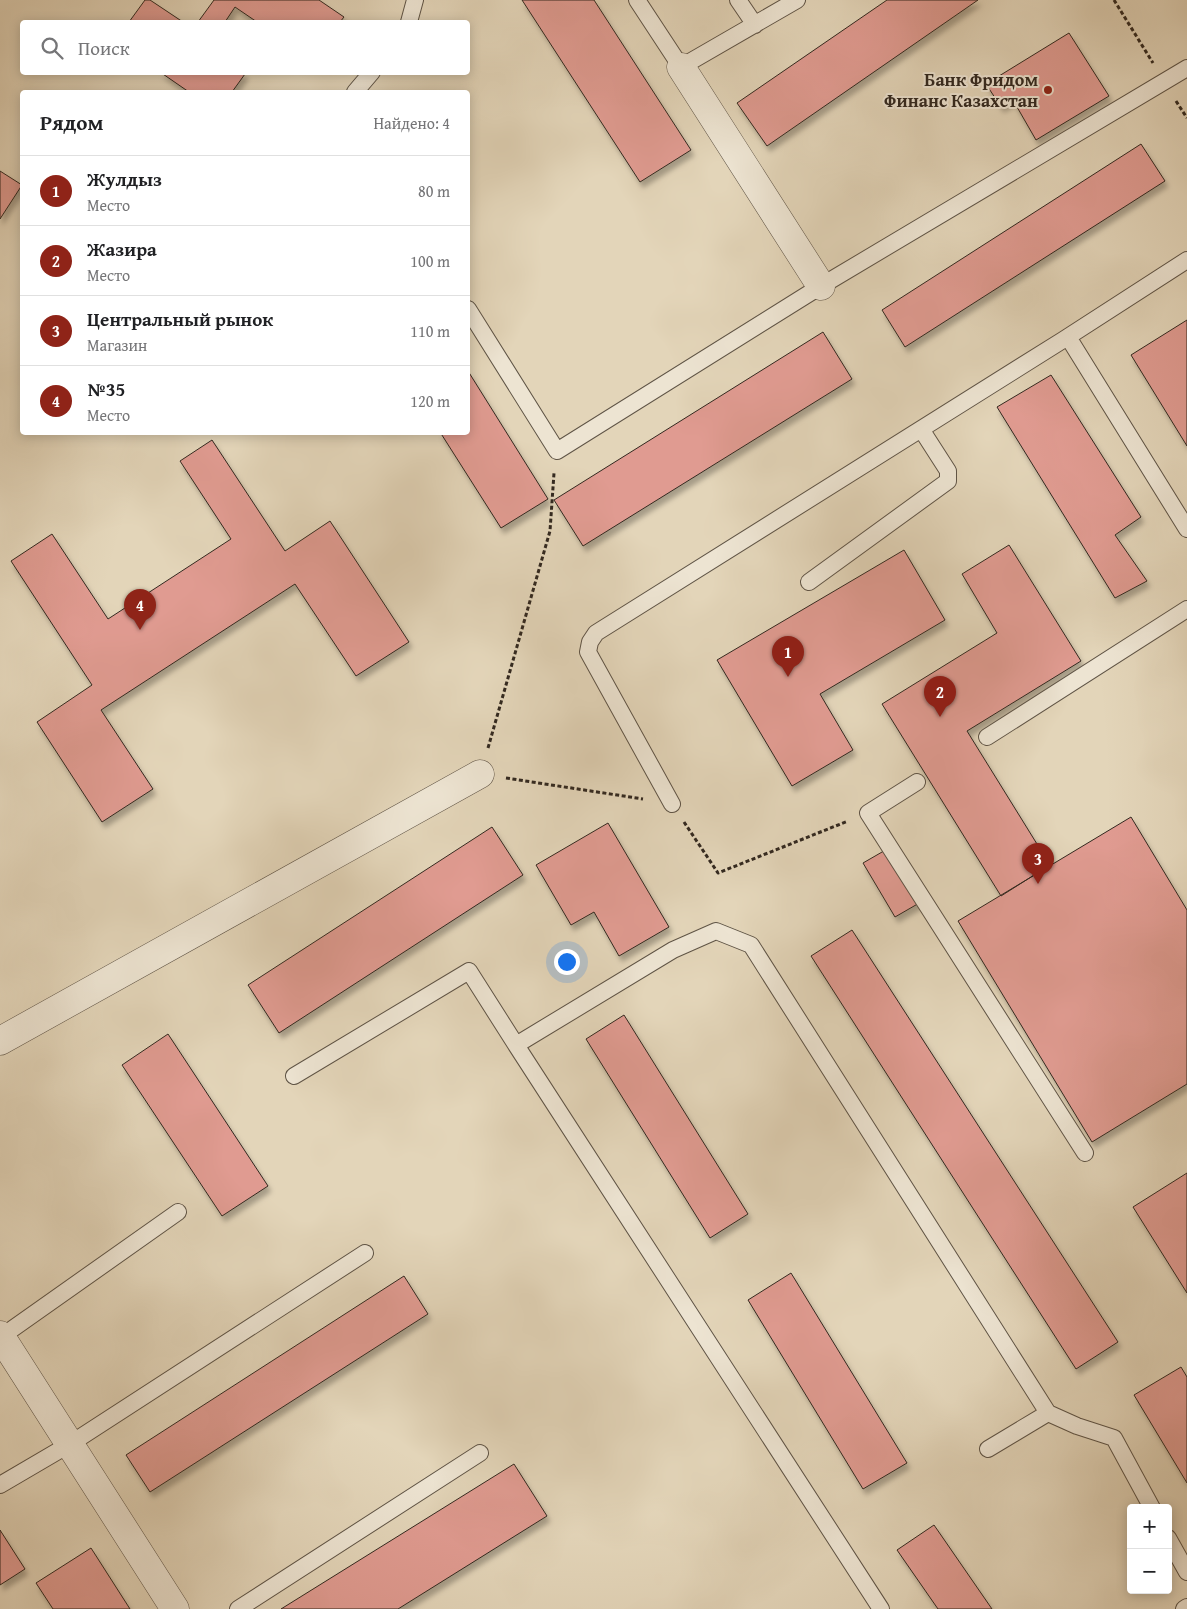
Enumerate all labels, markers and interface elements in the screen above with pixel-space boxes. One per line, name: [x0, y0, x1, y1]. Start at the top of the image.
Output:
search box: [20, 20, 470, 75]
icon: search: [38, 34, 66, 62]
text: Поиск: [78, 34, 130, 62]
place label: Банк Фридом Финанс Казахстан: [884, 66, 1038, 114]
marker: Банк Фридом Финанс Казахстан: [1042, 84, 1054, 96]
text: Рядом: [40, 107, 103, 138]
text: Найдено: 4: [373, 111, 450, 135]
text: Жулдыз: [87, 165, 162, 193]
text: 1: [52, 179, 60, 203]
text: 80 m: [418, 179, 450, 203]
text: Место: [87, 193, 130, 217]
text: Жазира: [87, 235, 157, 263]
text: 2: [52, 249, 60, 273]
text: 100 m: [410, 249, 450, 273]
text: Место: [87, 263, 130, 287]
text: Центральный рынок: [87, 305, 273, 333]
text: 3: [52, 319, 60, 343]
text: 110 m: [410, 319, 450, 343]
text: Магазин: [87, 333, 147, 357]
text: №35: [87, 375, 125, 403]
text: 4: [52, 389, 60, 413]
text: 120 m: [410, 389, 450, 413]
text: Место: [87, 403, 130, 427]
pin: 4: [124, 589, 156, 630]
pin: 1: [772, 636, 804, 677]
pin: 2: [924, 676, 956, 717]
pin: 3: [1022, 843, 1054, 884]
your location: [554, 949, 580, 975]
map controls: [1127, 1504, 1172, 1594]
button: +: [1127, 1504, 1172, 1549]
button: −: [1127, 1549, 1172, 1594]

